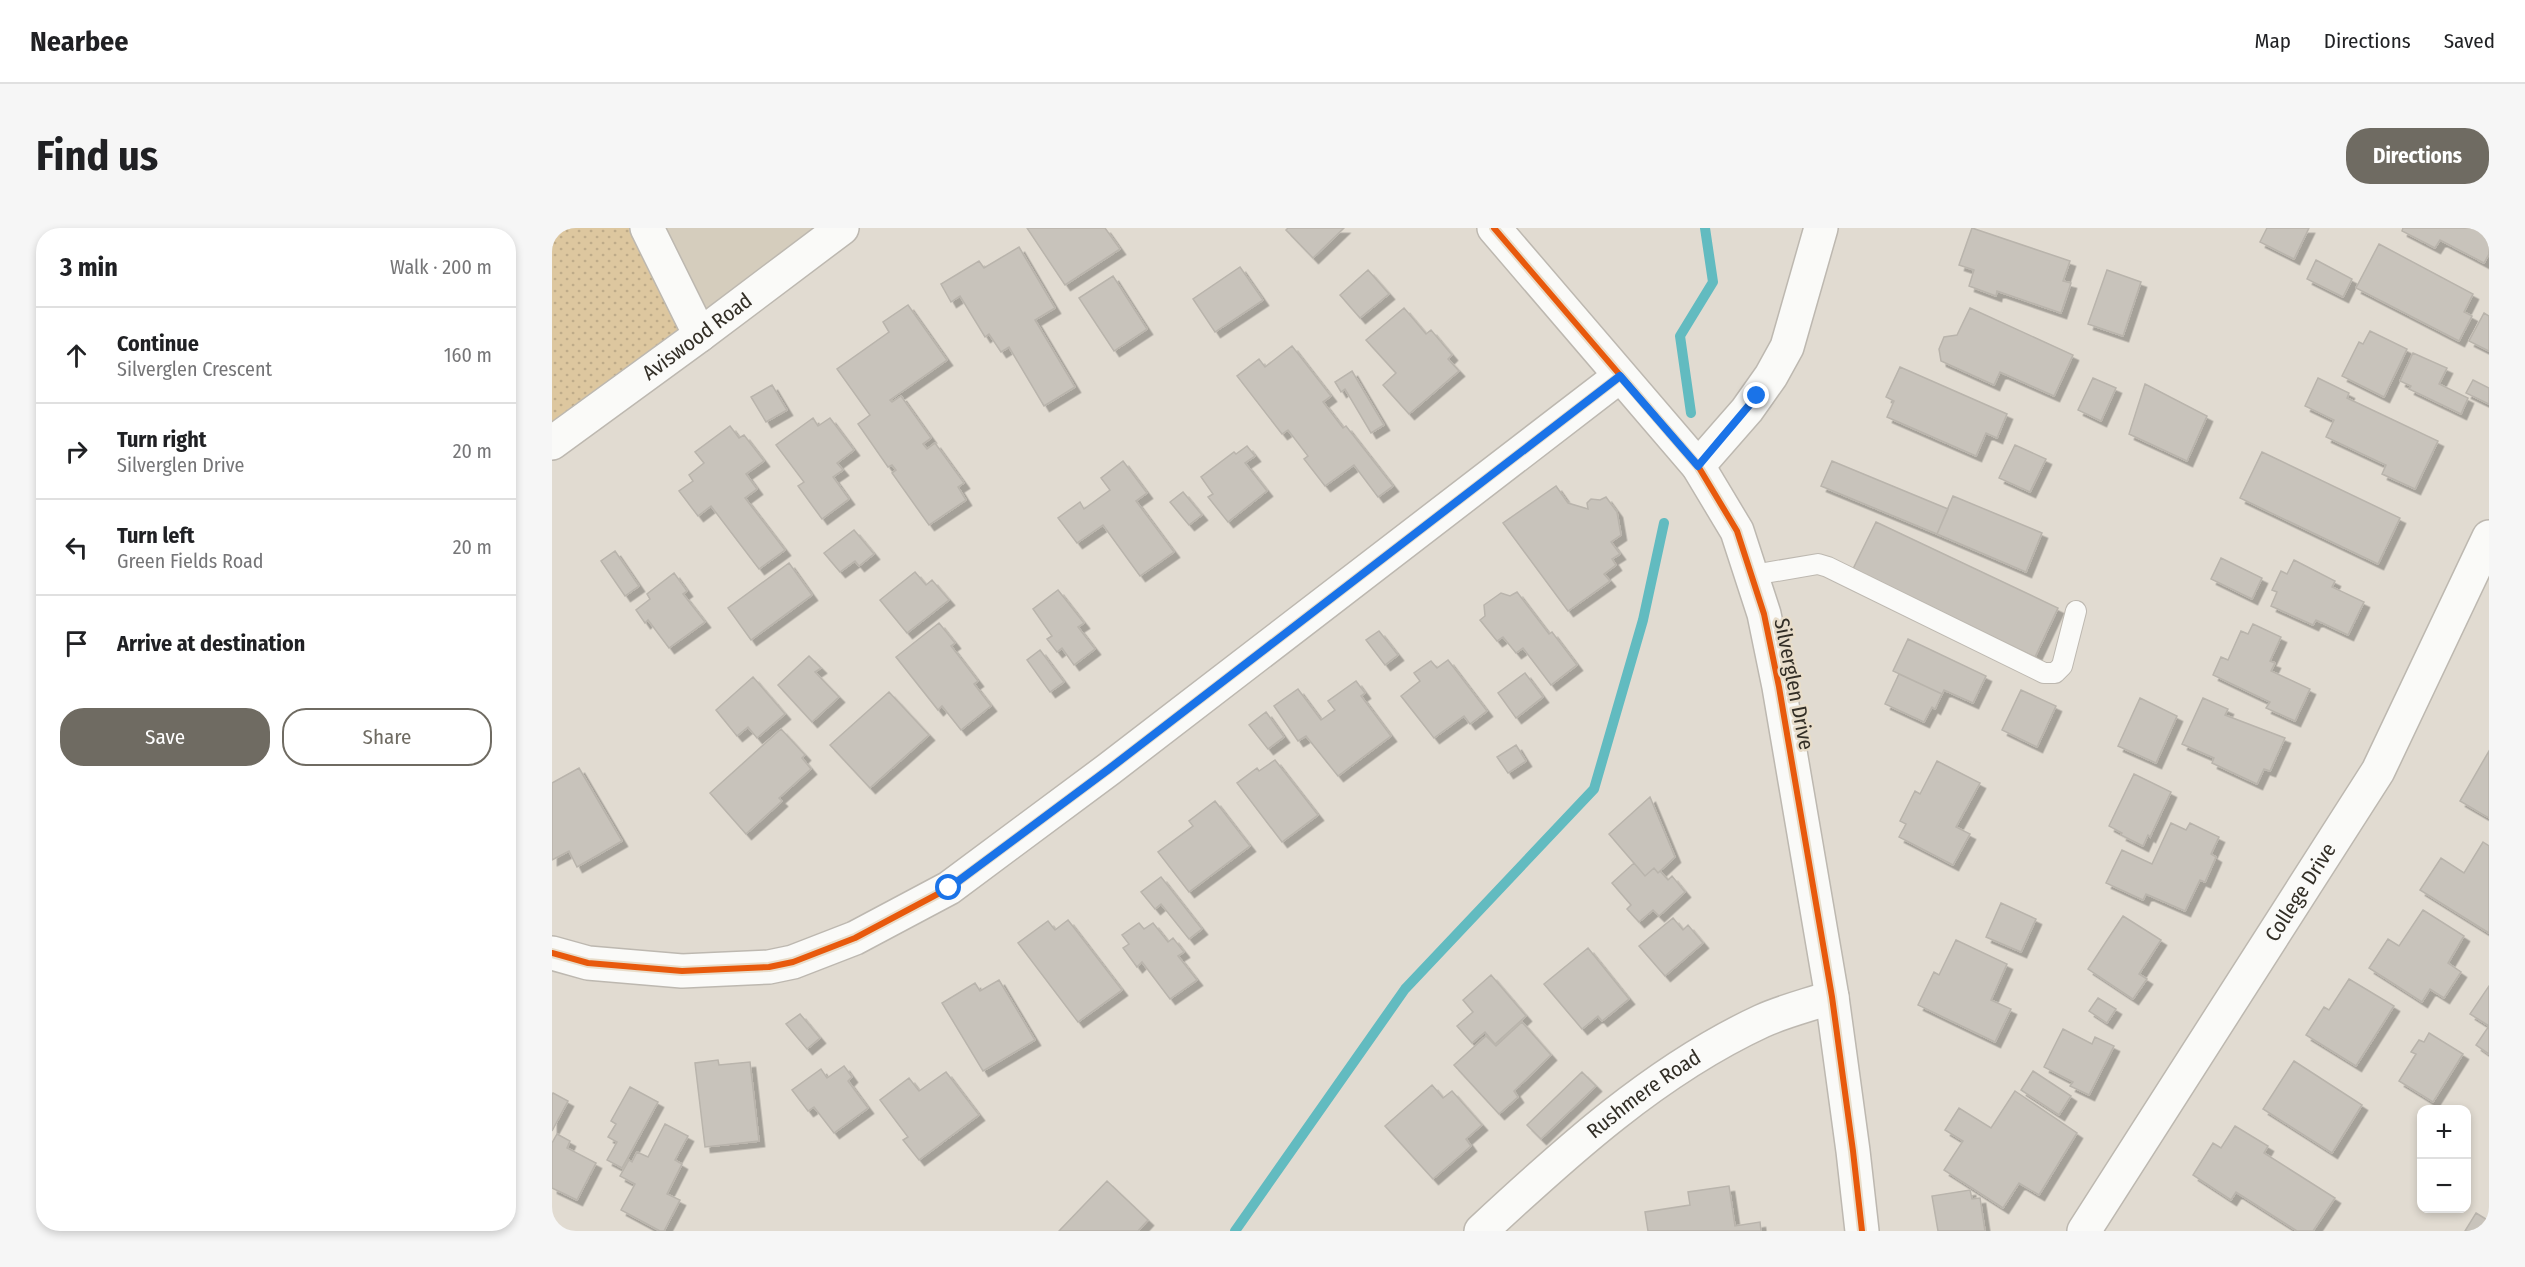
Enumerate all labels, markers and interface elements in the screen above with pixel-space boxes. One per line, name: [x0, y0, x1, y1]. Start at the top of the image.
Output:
text: Nearbee: [30, 25, 129, 58]
text: Map: [2254, 28, 2291, 54]
text: Directions: [2324, 28, 2411, 54]
text: Saved: [2444, 28, 2495, 54]
button: Directions: [2346, 128, 2489, 184]
text: Find us: [36, 131, 158, 181]
text: 3 min: [60, 252, 118, 283]
text: Walk · 200 m: [390, 255, 492, 279]
street label: Aviswood Road: [637, 287, 757, 386]
text: Continue: [117, 330, 199, 357]
icon: ahead: [60, 339, 93, 372]
text: 160 m: [444, 343, 492, 367]
text: Silverglen Crescent: [117, 357, 272, 381]
route end: [1743, 382, 1769, 408]
text: Turn right: [117, 426, 206, 453]
icon: right: [60, 435, 93, 468]
text: 20 m: [453, 439, 492, 463]
text: Silverglen Drive: [117, 453, 244, 477]
text: Turn left: [117, 522, 195, 549]
icon: left: [60, 531, 93, 564]
text: 20 m: [453, 535, 492, 559]
text: Green Fields Road: [117, 549, 264, 573]
street label: Silverglen Drive: [1768, 616, 1820, 752]
icon: arrive: [60, 627, 93, 660]
text: Arrive at destination: [117, 630, 305, 657]
button: Save: [60, 708, 270, 766]
button: Share: [282, 708, 492, 766]
street label: College Drive: [2259, 838, 2342, 946]
route start: [935, 874, 961, 900]
street label: Rushmere Road: [1581, 1044, 1705, 1144]
map controls: [2417, 1105, 2471, 1213]
button: +: [2417, 1105, 2471, 1159]
button: −: [2417, 1159, 2471, 1213]

